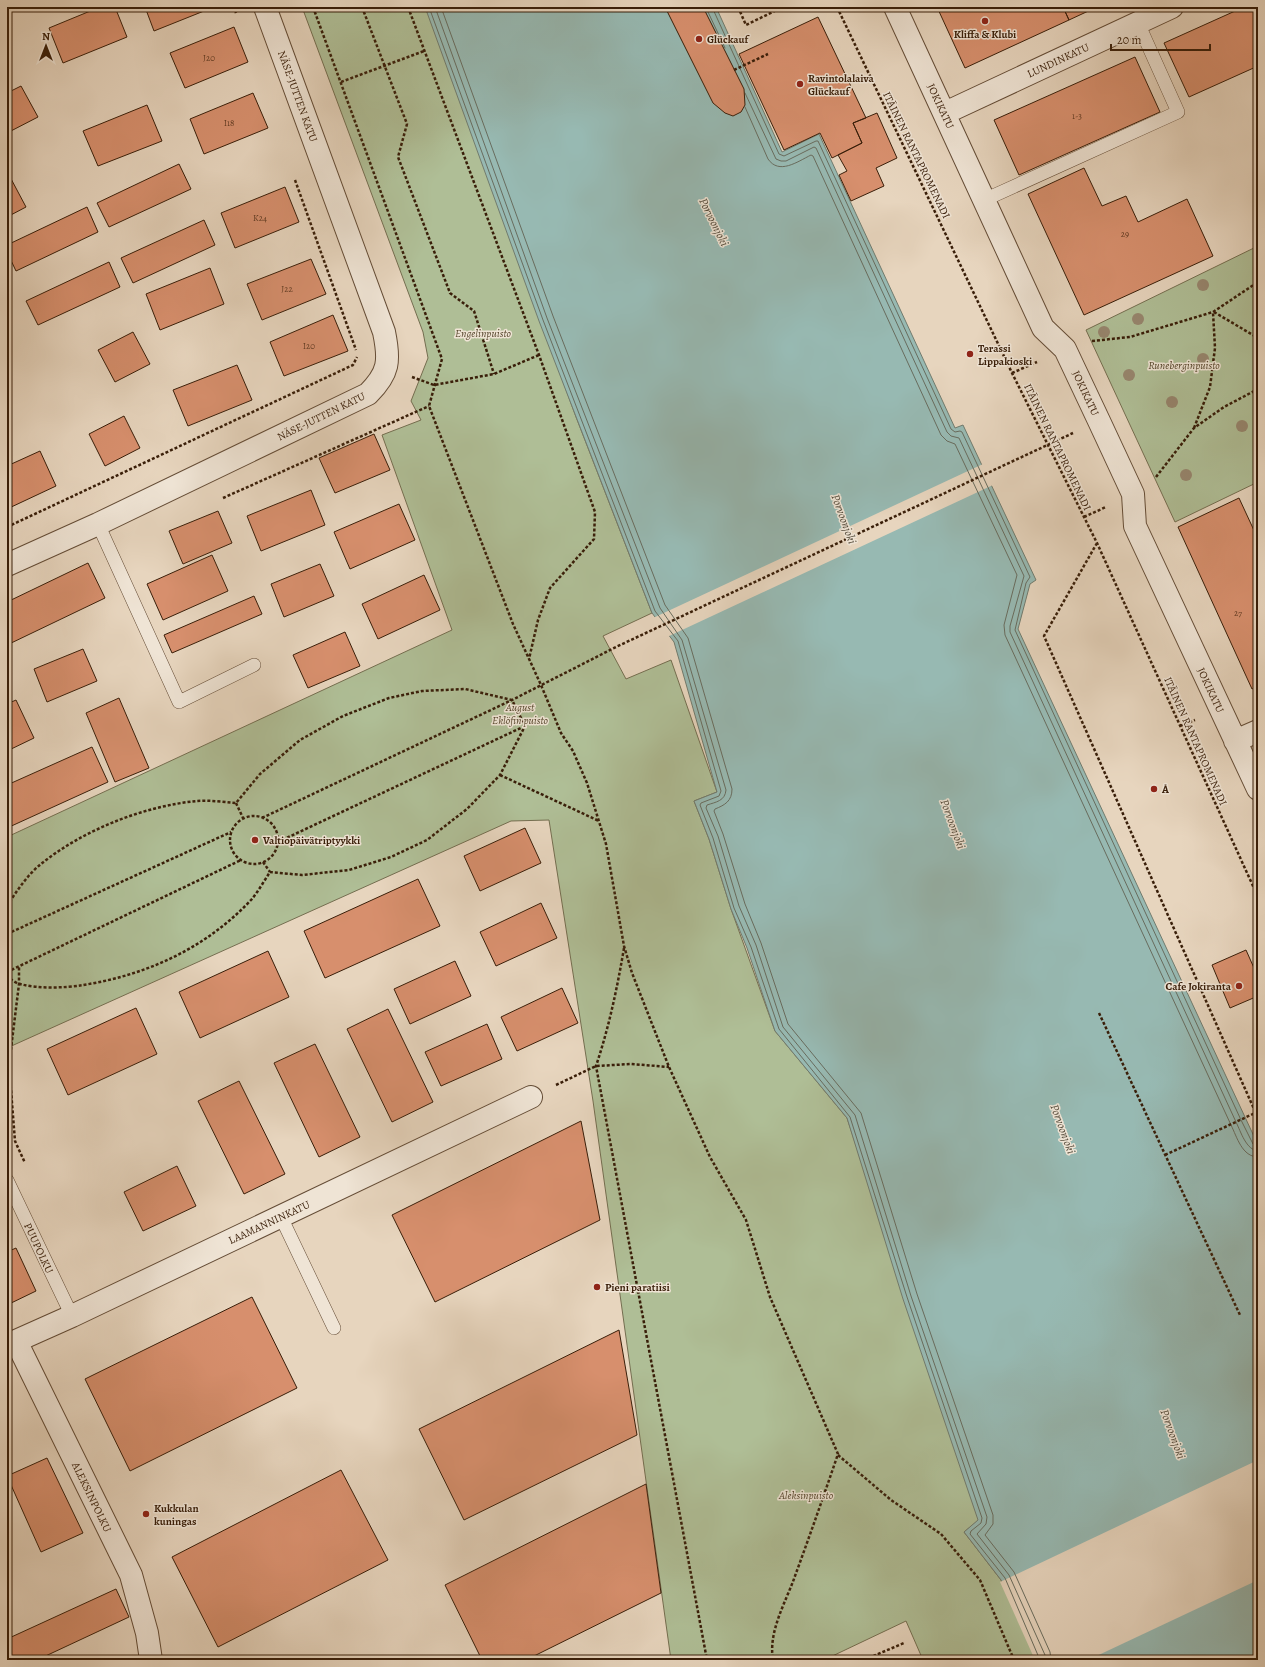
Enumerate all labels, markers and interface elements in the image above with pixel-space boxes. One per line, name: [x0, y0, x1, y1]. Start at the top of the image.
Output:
marker: Kliffa & Klubi: [980, 16, 990, 26]
north arrow: [26, 26, 66, 66]
scale bar: [1111, 26, 1210, 52]
place label: Kliffa & Klubi: [954, 27, 1016, 42]
text: N: [42, 29, 50, 44]
place label: Glückauf: [707, 32, 751, 47]
text: 20 m: [1117, 32, 1141, 48]
marker: Glückauf: [694, 34, 704, 44]
street label: LUNDINKATU: [1025, 39, 1092, 81]
street label: NÄSE-JUTTEN KATU: [274, 48, 321, 144]
house number: J20: [203, 52, 215, 64]
place label: Ravintolalaiva Glückauf: [808, 71, 875, 99]
marker: Ravintolalaiva Glückauf: [795, 79, 805, 89]
street label: JOKIKATU: [924, 81, 958, 132]
street label: ITÄINEN RANTAPROMENADI: [879, 89, 954, 221]
house number: 1-3: [1072, 110, 1082, 122]
house number: I18: [224, 117, 234, 129]
water label: Porvoonjoki: [695, 195, 733, 249]
house number: K24: [253, 212, 267, 224]
house number: 29: [1121, 228, 1129, 240]
house number: J22: [281, 283, 293, 295]
park label: Engelinpuisto: [455, 326, 511, 341]
house number: I20: [303, 340, 315, 352]
place label: Terassi Lippakioski: [978, 341, 1032, 369]
marker: Terassi Lippakioski: [965, 349, 975, 359]
park label: Runeberginpuisto: [1148, 358, 1220, 373]
street label: JOKIKATU: [1069, 368, 1103, 419]
street label: ITÄINEN RANTAPROMENADI: [1020, 381, 1095, 513]
street label: NÄSE-JUTTEN KATU: [275, 388, 368, 444]
water label: Porvoonjoki: [828, 492, 860, 546]
house number: 27: [1234, 607, 1242, 619]
street label: JOKIKATU: [1194, 665, 1228, 716]
street label: ITÄINEN RANTAPROMENADI: [1160, 674, 1231, 808]
park label: August Eklöfin puisto: [492, 700, 549, 728]
place label: Å: [1161, 782, 1169, 797]
marker: Å: [1149, 784, 1159, 794]
water label: Porvoonjoki: [937, 797, 969, 851]
place label: Valtiopäivätriptyykki: [262, 833, 360, 848]
marker: Valtiopäivätriptyykki: [250, 835, 260, 845]
place label: Cafe Jokiranta: [1166, 979, 1232, 994]
marker: Cafe Jokiranta: [1234, 981, 1244, 991]
water label: Porvoonjoki: [1047, 1102, 1079, 1156]
street label: LAAMANNINKATU: [226, 1197, 313, 1248]
street label: PUUPOLKU: [20, 1220, 57, 1277]
place label: Pieni paratiisi: [605, 1280, 670, 1295]
marker: Pieni paratiisi: [592, 1282, 602, 1292]
water label: Porvoonjoki: [1157, 1407, 1189, 1461]
street label: ALEKSINPOLKU: [68, 1459, 115, 1535]
park label: Aleksinpuisto: [778, 1488, 834, 1503]
place label: Kukkulan kuningas: [154, 1501, 199, 1529]
marker: Kukkulan kuningas: [141, 1509, 151, 1519]

